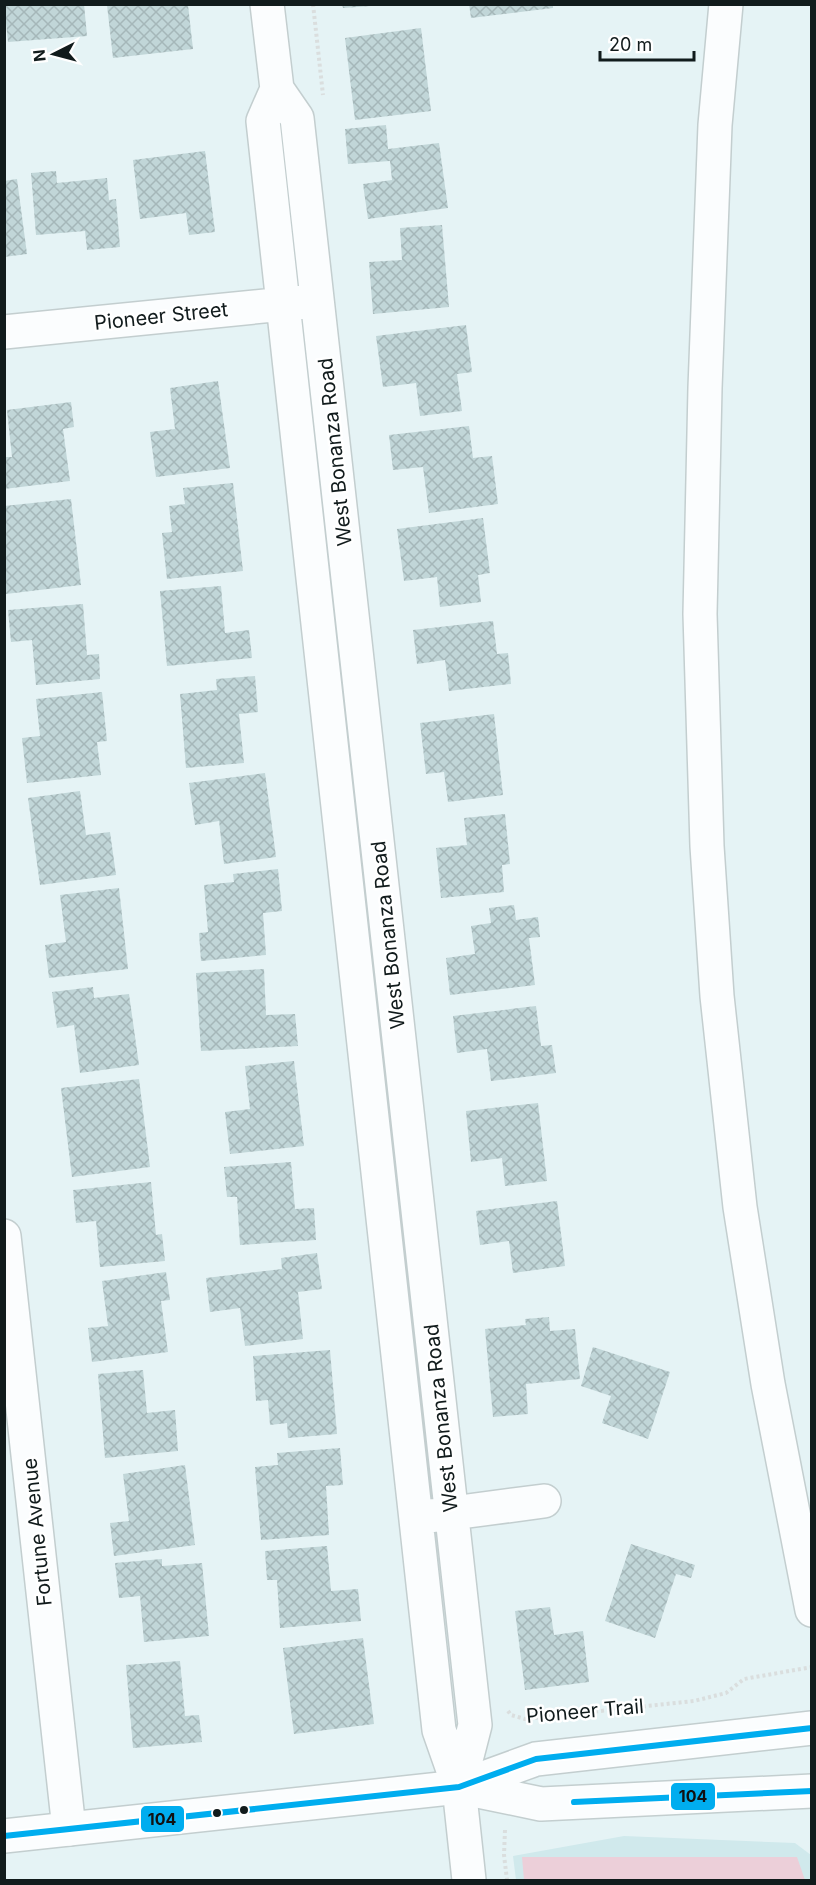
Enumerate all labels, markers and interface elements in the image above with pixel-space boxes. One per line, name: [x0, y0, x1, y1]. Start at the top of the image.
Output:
north arrow: [24, 24, 84, 84]
scale bar: [600, 24, 694, 62]
text: 20 m: [609, 34, 652, 55]
text: N: [28, 48, 50, 63]
street label: Pioneer Street: [93, 297, 230, 335]
street label: West Bonanza Road: [313, 357, 357, 547]
street label: West Bonanza Road: [366, 840, 410, 1030]
street label: West Bonanza Road: [419, 1323, 463, 1513]
street label: Fortune Avenue: [17, 1457, 57, 1607]
street label: Pioneer Trail: [525, 1694, 645, 1728]
line badge: 104: [670, 1782, 716, 1811]
text: 104: [679, 1786, 707, 1806]
unlabelled marker: [238, 1804, 250, 1816]
line badge: 104: [140, 1805, 185, 1833]
unlabelled marker: [211, 1807, 223, 1819]
text: 104: [148, 1809, 176, 1829]

